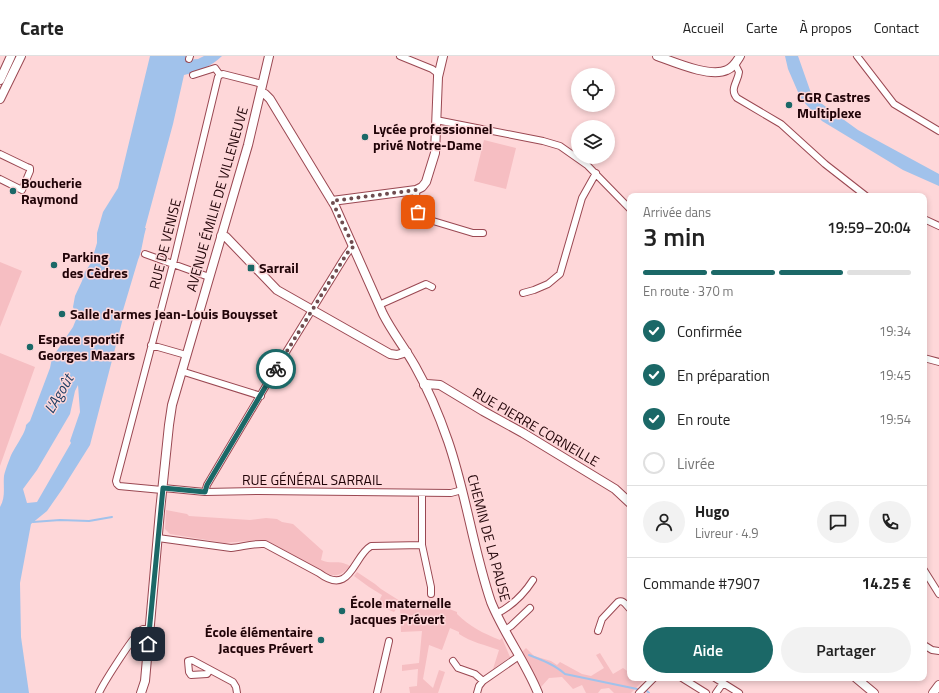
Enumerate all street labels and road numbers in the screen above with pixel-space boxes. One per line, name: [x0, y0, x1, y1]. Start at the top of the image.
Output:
street label: AVENUE ÉMILIE DE VILLENEUVE: [180, 104, 253, 294]
street label: RUE DE VENISE: [143, 196, 186, 291]
street label: RUE PIERRE CORNEILLE: [469, 382, 604, 472]
street label: RUE GÉNÉRAL SARRAIL: [242, 469, 382, 490]
street label: CHEMIN DE LA PAUSE: [462, 472, 517, 604]

